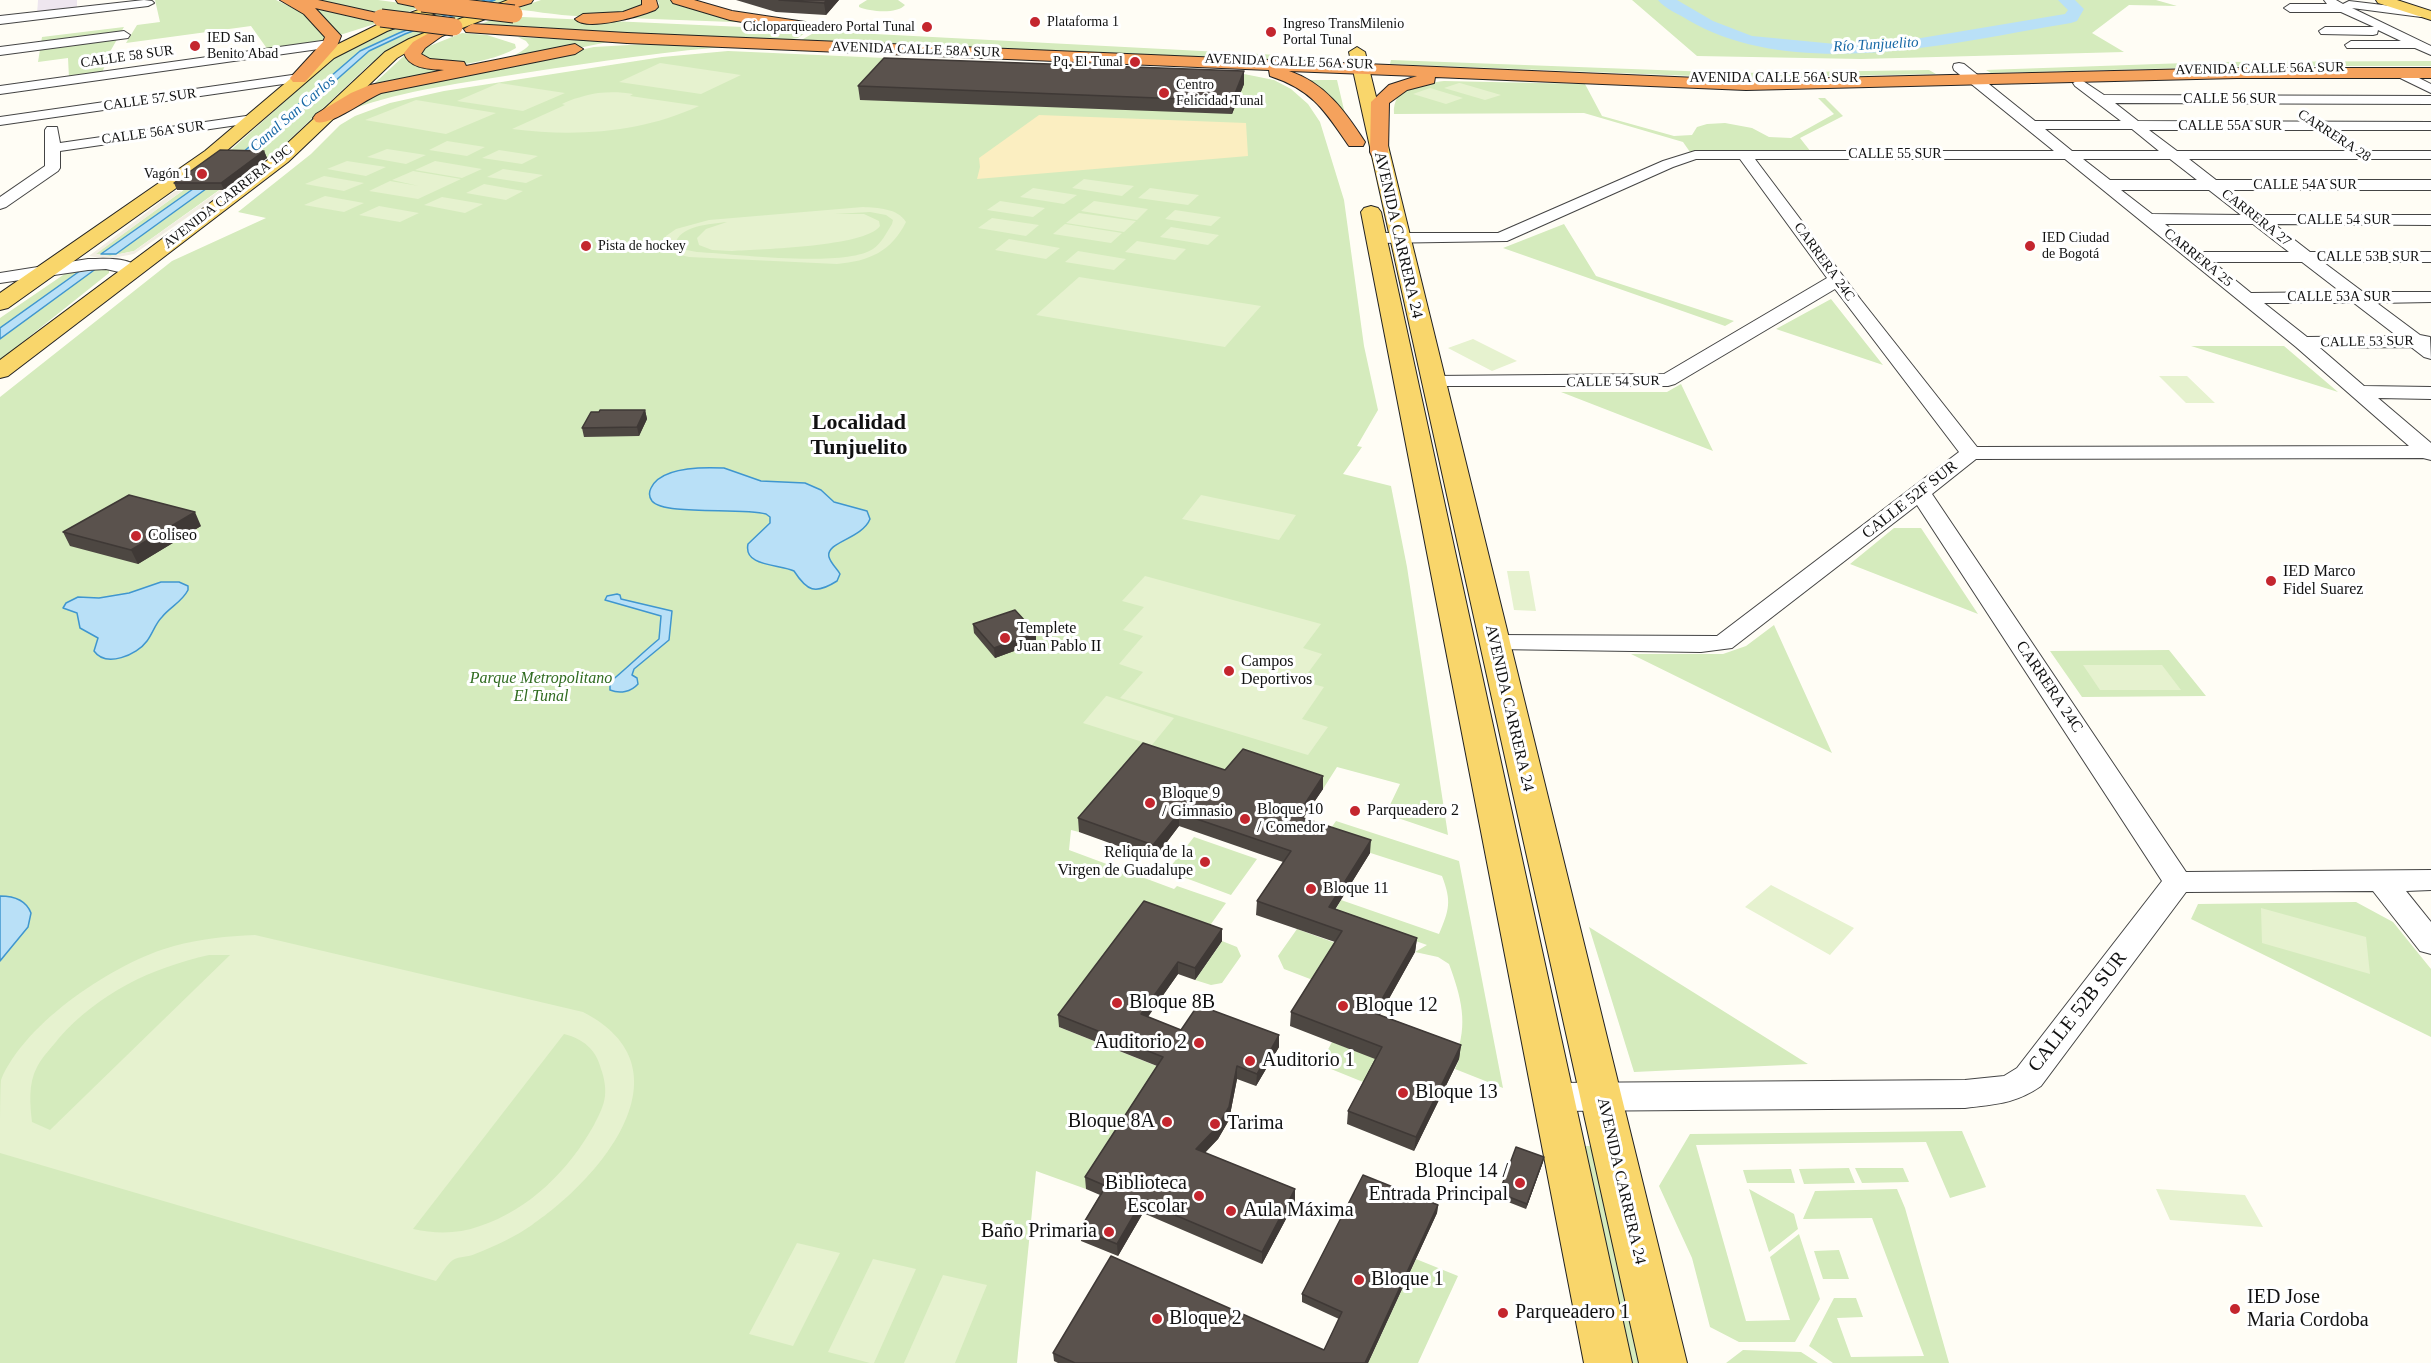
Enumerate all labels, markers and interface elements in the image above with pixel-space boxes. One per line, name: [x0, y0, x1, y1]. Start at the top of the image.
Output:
place label: Plataforma 1: [1047, 14, 1119, 30]
marker: Plataforma 1: [1028, 15, 1042, 29]
place label: Ingreso TransMilenio Portal Tunal: [1283, 16, 1404, 48]
place label: Cicloparqueadero Portal Tunal: [743, 19, 915, 35]
marker: Cicloparqueadero Portal Tunal: [920, 20, 934, 34]
marker: Ingreso TransMilenio Portal Tunal: [1264, 25, 1278, 39]
place label: IED San Benito Abad: [207, 30, 278, 62]
water label: Río Tunjuelito: [1833, 34, 1919, 56]
marker: IED San Benito Abad: [188, 39, 202, 53]
street label: AVENIDA CALLE 58A SUR: [831, 39, 1001, 61]
street label: CALLE 58 SUR: [80, 42, 174, 72]
street label: AVENIDA CALLE 56A SUR: [1204, 51, 1374, 73]
place label: Pq. El Tunal: [1053, 54, 1123, 70]
marker: Pq. El Tunal: [1128, 55, 1142, 69]
street label: AVENIDA CALLE 56A SUR: [2175, 59, 2345, 79]
street label: AVENIDA CALLE 56A SUR: [1690, 70, 1858, 86]
water label: Canal San Carlos: [247, 72, 339, 156]
place label: Centro Felicidad Tunal: [1176, 77, 1264, 110]
street label: CALLE 57 SUR: [103, 85, 197, 115]
marker: Centro Felicidad Tunal: [1157, 86, 1171, 100]
street label: CALLE 56 SUR: [2183, 91, 2277, 107]
street label: CARRERA 28: [2294, 106, 2374, 166]
street label: CALLE 56A SUR: [101, 117, 205, 149]
street label: CALLE 55A SUR: [2178, 118, 2282, 134]
street label: AVENIDA CARRERA 19C: [160, 142, 296, 252]
street label: CALLE 55 SUR: [1848, 146, 1942, 162]
street label: AVENIDA CARRERA 24: [1369, 150, 1427, 320]
place label: Vagón 1: [144, 166, 190, 182]
marker: Vagón 1: [195, 167, 209, 181]
street label: CALLE 54A SUR: [2253, 177, 2357, 193]
street label: CARRERA 27: [2218, 186, 2294, 250]
street label: CALLE 54 SUR: [2297, 212, 2391, 228]
street label: CARRERA 24C: [1790, 219, 1858, 305]
street label: CARRERA 25: [2160, 225, 2236, 291]
place label: IED Ciudad de Bogotá: [2042, 230, 2109, 262]
place label: Pista de hockey: [598, 238, 686, 254]
marker: Pista de hockey: [579, 239, 593, 253]
marker: IED Ciudad de Bogotá: [2023, 239, 2037, 253]
street label: CALLE 53B SUR: [2317, 249, 2419, 265]
street label: CALLE 53A SUR: [2287, 289, 2391, 305]
street label: CALLE 53 SUR: [2320, 333, 2414, 351]
street label: CALLE 54 SUR: [1566, 373, 1660, 391]
district label: Localidad Tunjuelito: [810, 410, 908, 462]
street label: CALLE 52F SUR: [1859, 457, 1961, 543]
place label: Coliseo: [148, 526, 197, 546]
marker: Coliseo: [129, 529, 143, 543]
place label: IED Marco Fidel Suarez: [2283, 562, 2363, 600]
marker: IED Marco Fidel Suarez: [2264, 574, 2278, 588]
place label: Templete Juan Pablo II: [1017, 619, 1101, 657]
street label: AVENIDA CARRERA 24: [1480, 623, 1538, 793]
marker: Templete Juan Pablo II: [998, 631, 1012, 645]
street label: CARRERA 24C: [2011, 638, 2087, 736]
place label: Campos Deportivos: [1241, 652, 1312, 690]
marker: Campos Deportivos: [1222, 664, 1236, 678]
park label: Parque Metropolitano El Tunal: [470, 669, 612, 707]
place label: Bloque 9 / Gimnasio: [1162, 784, 1233, 822]
marker: Bloque 9 / Gimnasio: [1143, 796, 1157, 810]
place label: Bloque 10 / Comedor: [1257, 800, 1325, 838]
place label: Parqueadero 2: [1367, 801, 1459, 821]
marker: Parqueadero 2: [1348, 804, 1362, 818]
marker: Bloque 10 / Comedor: [1238, 812, 1252, 826]
place label: Reliquia de la Virgen de Guadalupe: [1057, 843, 1193, 881]
marker: Reliquia de la Virgen de Guadalupe: [1198, 855, 1212, 869]
place label: Bloque 11: [1323, 879, 1389, 899]
marker: Bloque 11: [1304, 882, 1318, 896]
street label: CALLE 52B SUR: [2023, 947, 2133, 1077]
place label: Bloque 8B: [1129, 991, 1215, 1015]
place label: Bloque 12: [1355, 994, 1438, 1018]
marker: Bloque 8B: [1110, 996, 1124, 1010]
marker: Bloque 12: [1336, 999, 1350, 1013]
place label: Auditorio 2: [1094, 1031, 1187, 1055]
marker: Auditorio 2: [1192, 1036, 1206, 1050]
place label: Auditorio 1: [1262, 1049, 1355, 1073]
marker: Auditorio 1: [1243, 1054, 1257, 1068]
place label: Bloque 13: [1415, 1081, 1498, 1105]
marker: Bloque 13: [1396, 1086, 1410, 1100]
street label: AVENIDA CARRERA 24: [1592, 1096, 1650, 1266]
place label: Bloque 8A: [1068, 1110, 1155, 1134]
place label: Tarima: [1227, 1112, 1283, 1136]
marker: Bloque 8A: [1160, 1115, 1174, 1129]
marker: Tarima: [1208, 1117, 1222, 1131]
place label: Bloque 14 / Entrada Principal: [1369, 1160, 1508, 1207]
place label: Biblioteca Escolar: [1105, 1172, 1187, 1219]
marker: Bloque 14 / Entrada Principal: [1513, 1176, 1527, 1190]
marker: Biblioteca Escolar: [1192, 1189, 1206, 1203]
place label: Aula Máxima: [1243, 1199, 1354, 1223]
marker: Aula Máxima: [1224, 1204, 1238, 1218]
place label: Baño Primaria: [981, 1220, 1097, 1244]
marker: Baño Primaria: [1102, 1225, 1116, 1239]
place label: Bloque 1: [1371, 1268, 1444, 1292]
marker: Bloque 1: [1352, 1273, 1366, 1287]
place label: IED Jose Maria Cordoba: [2247, 1286, 2369, 1333]
place label: Parqueadero 1: [1515, 1301, 1630, 1325]
marker: IED Jose Maria Cordoba: [2228, 1302, 2242, 1316]
marker: Parqueadero 1: [1496, 1306, 1510, 1320]
place label: Bloque 2: [1169, 1307, 1242, 1331]
marker: Bloque 2: [1150, 1312, 1164, 1326]

